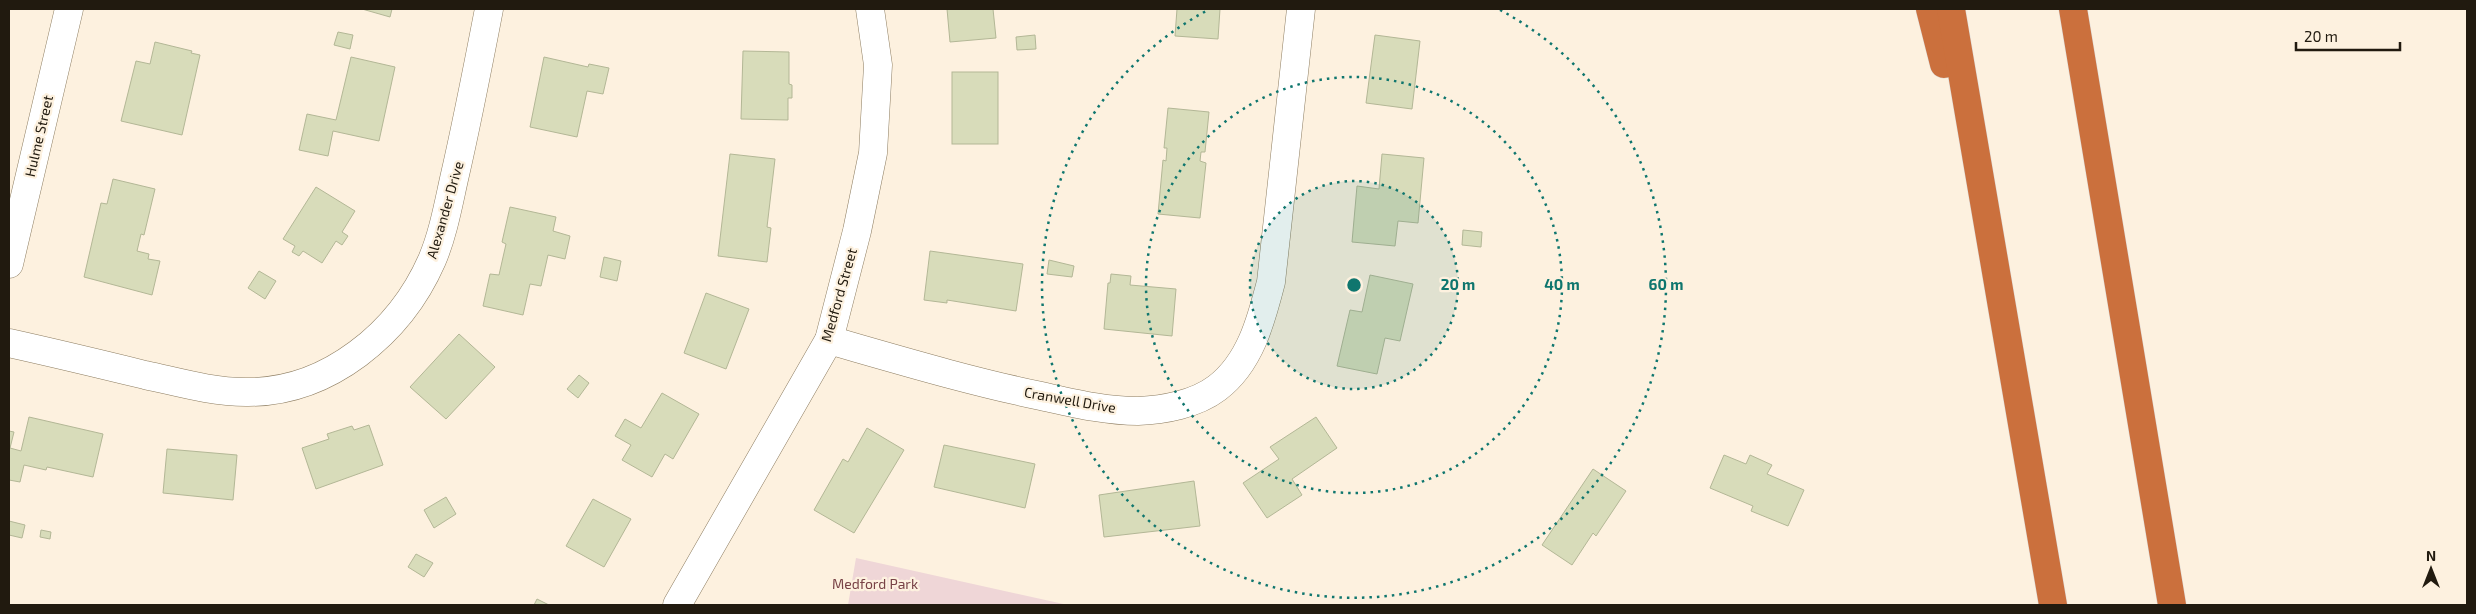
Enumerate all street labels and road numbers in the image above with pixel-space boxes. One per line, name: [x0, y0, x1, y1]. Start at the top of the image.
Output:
street label: Hulme Street: [21, 93, 56, 178]
street label: Alexander Drive: [422, 159, 467, 261]
street label: Medford Street: [817, 246, 860, 344]
street label: Cranwell Drive: [1023, 383, 1117, 416]

